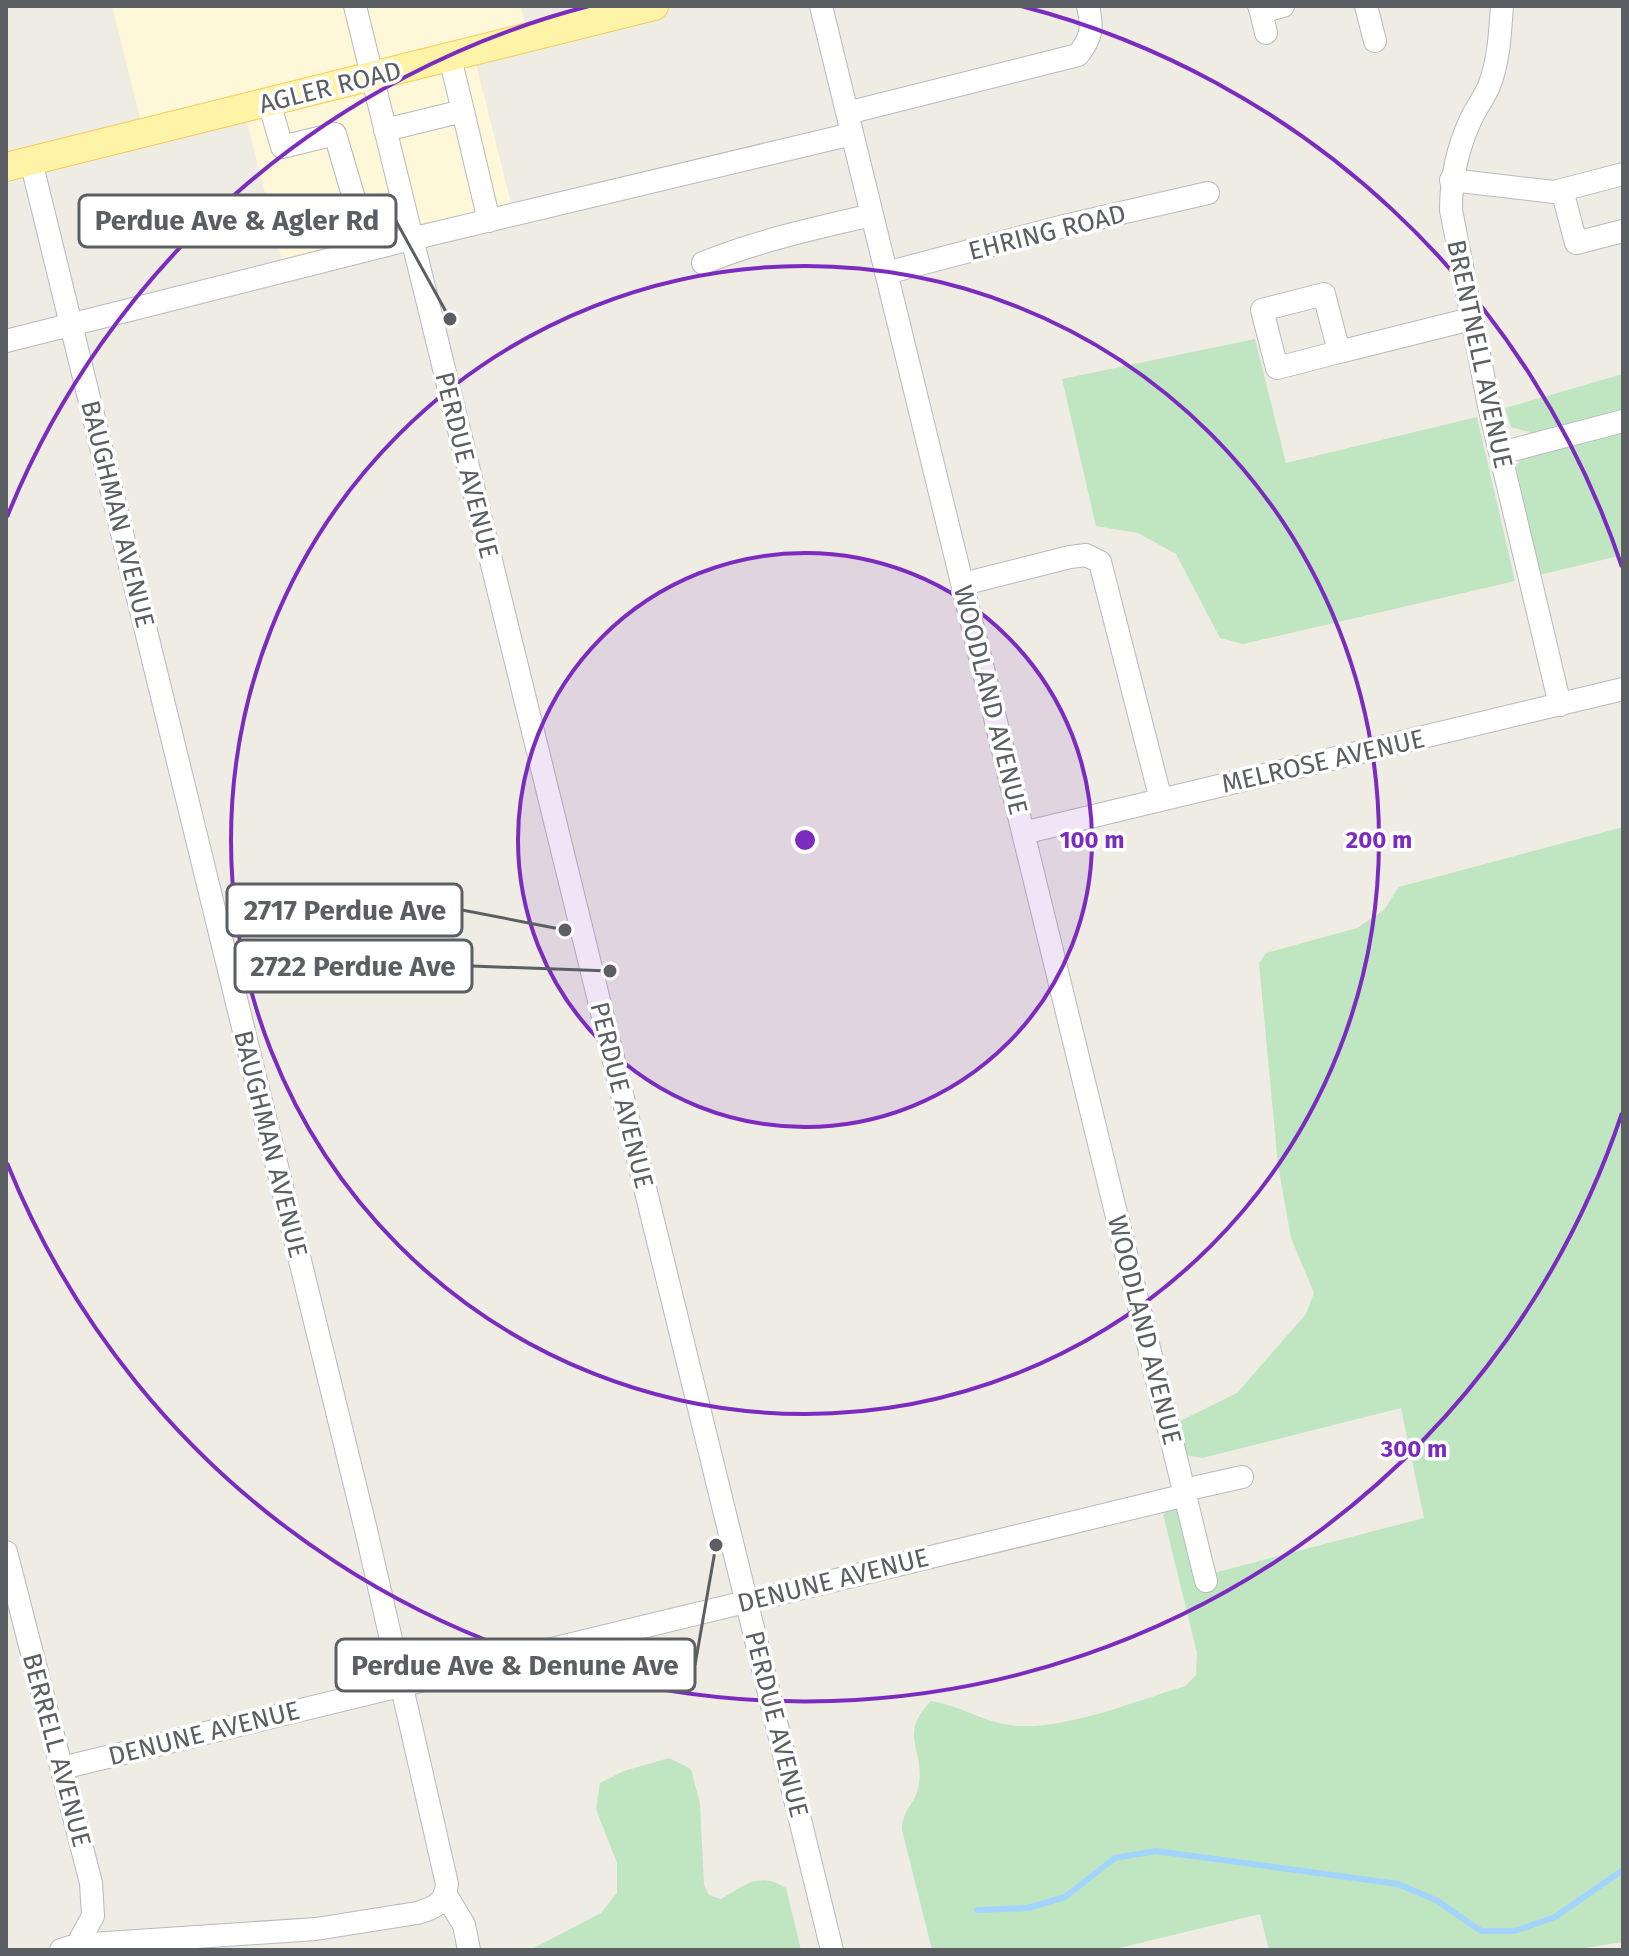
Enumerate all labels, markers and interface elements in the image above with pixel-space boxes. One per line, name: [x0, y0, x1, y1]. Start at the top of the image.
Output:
street label: AGLER ROAD: [256, 55, 404, 120]
callout: Perdue Ave & Agler Rd: [79, 195, 396, 247]
street label: EHRING ROAD: [965, 198, 1129, 267]
text: Perdue Ave & Agler Rd: [95, 204, 379, 237]
street label: BRENTNELL AVENUE: [1440, 237, 1519, 471]
street label: PERDUE AVENUE: [428, 369, 505, 562]
street label: BAUGHMAN AVENUE: [74, 397, 161, 631]
street label: WOODLAND AVENUE: [947, 582, 1034, 818]
street label: MELROSE AVENUE: [1219, 723, 1428, 800]
centre of rings: [791, 826, 819, 854]
text: 100 m: [1059, 826, 1125, 854]
text: 200 m: [1346, 826, 1412, 854]
callout: 2717 Perdue Ave: [227, 884, 462, 936]
text: 2717 Perdue Ave: [244, 894, 446, 927]
callout: 2722 Perdue Ave: [235, 940, 472, 992]
text: 2722 Perdue Ave: [250, 950, 456, 983]
street label: PERDUE AVENUE: [583, 999, 660, 1192]
street label: BAUGHMAN AVENUE: [227, 1027, 314, 1261]
street label: WOODLAND AVENUE: [1101, 1212, 1188, 1448]
text: 300 m: [1380, 1435, 1447, 1463]
street label: DENUNE AVENUE: [734, 1542, 932, 1619]
street label: PERDUE AVENUE: [738, 1628, 815, 1821]
callout: Perdue Ave & Denune Ave: [336, 1639, 695, 1691]
text: Perdue Ave & Denune Ave: [351, 1649, 679, 1682]
street label: BERRELL AVENUE: [16, 1650, 97, 1851]
street label: DENUNE AVENUE: [105, 1695, 303, 1772]

